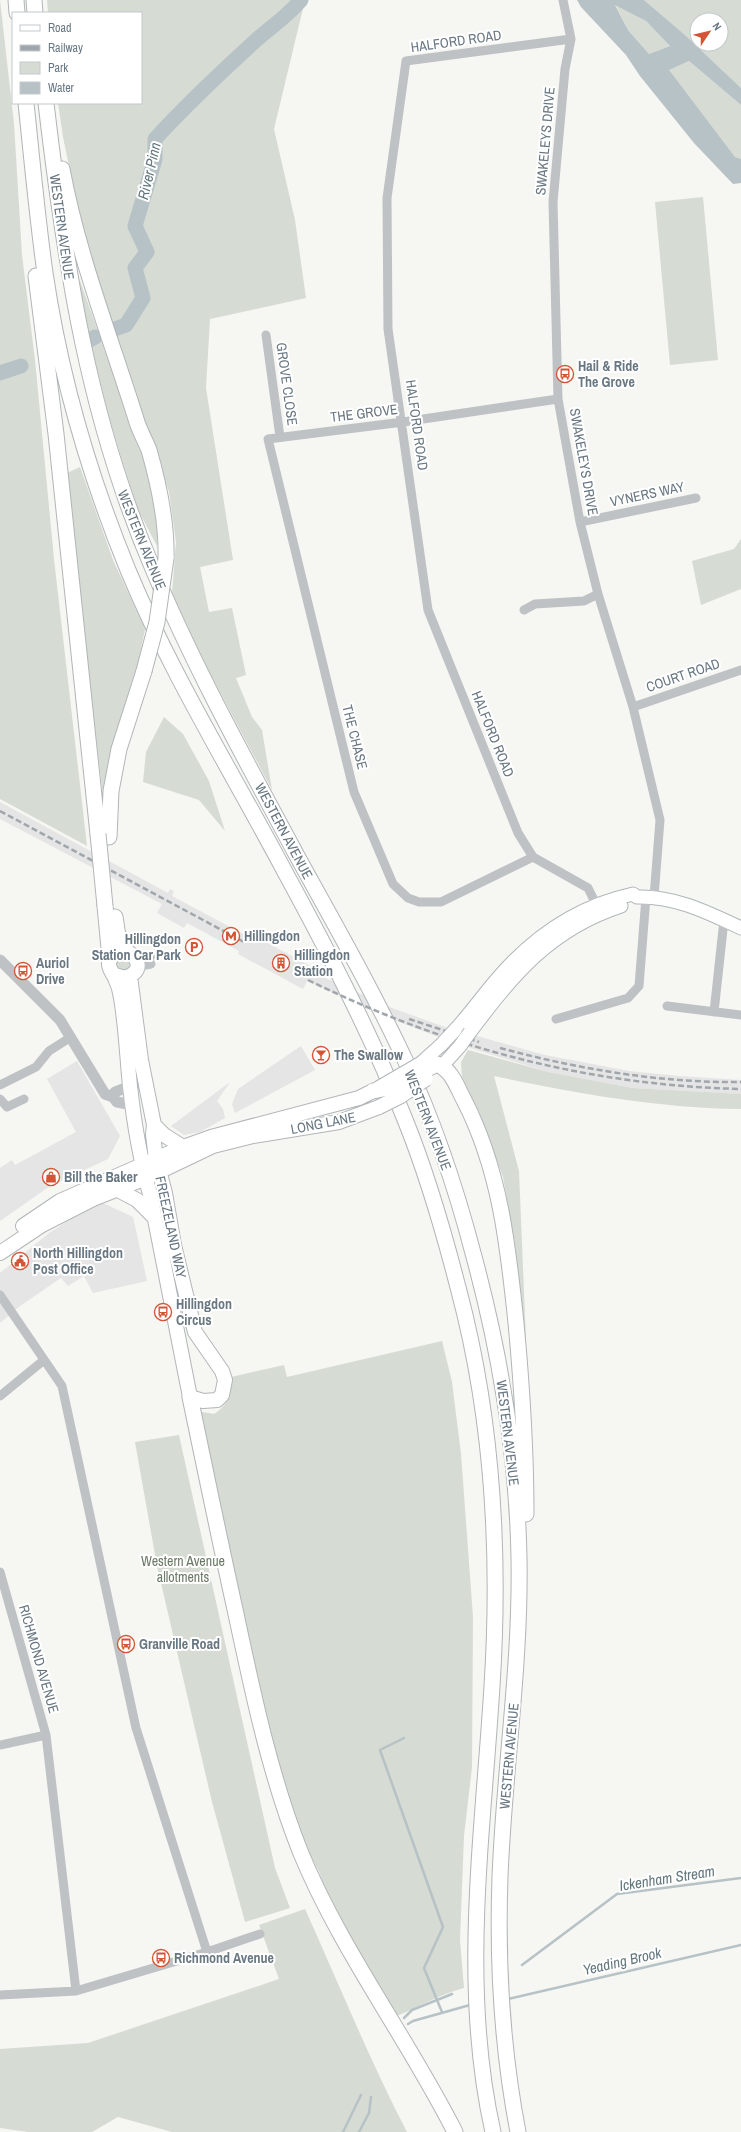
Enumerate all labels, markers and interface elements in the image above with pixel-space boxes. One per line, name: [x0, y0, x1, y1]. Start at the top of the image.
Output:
legend: [12, 12, 142, 104]
north arrow: [689, 12, 729, 52]
text: Road: [48, 20, 72, 36]
text: N: [710, 20, 725, 33]
street label: HALFORD ROAD: [410, 26, 502, 56]
text: Railway: [48, 40, 83, 56]
text: Park: [48, 60, 68, 76]
text: Water: [48, 80, 75, 96]
street label: SWAKELEYS DRIVE: [531, 86, 559, 196]
water label: River Pinn: [132, 140, 166, 202]
street label: WESTERN AVENUE: [46, 173, 78, 281]
street label: GROVE CLOSE: [272, 341, 302, 427]
place label: Hail & Ride The Grove: [578, 357, 639, 391]
bus stop icon: Hail & Ride The Grove: [555, 364, 575, 384]
street label: HALFORD ROAD: [402, 379, 432, 471]
street label: THE GROVE: [329, 400, 399, 426]
street label: SWAKELEYS DRIVE: [566, 407, 602, 517]
street label: VYNERS WAY: [608, 477, 686, 511]
street label: WESTERN AVENUE: [114, 487, 170, 593]
street label: COURT ROAD: [644, 654, 722, 696]
street label: HALFORD ROAD: [468, 688, 518, 780]
street label: THE CHASE: [338, 703, 372, 771]
street label: WESTERN AVENUE: [251, 780, 317, 882]
metro station icon: Hillingdon: [221, 926, 241, 946]
place label: Hillingdon: [244, 927, 300, 945]
place label: Hillingdon Station Car Park: [92, 930, 182, 964]
parking icon: Hillingdon Station Car Park: [184, 937, 204, 957]
place label: Hillingdon Station: [294, 946, 350, 980]
building icon: Hillingdon Station: [271, 953, 291, 973]
place label: Auriol Drive: [36, 954, 69, 988]
bus stop icon: Auriol Drive: [13, 961, 33, 981]
bar icon: The Swallow: [311, 1045, 331, 1065]
place label: The Swallow: [334, 1046, 403, 1064]
street label: WESTERN AVENUE: [401, 1067, 455, 1173]
street label: LONG LANE: [289, 1108, 357, 1138]
shop icon: Bill the Baker: [41, 1167, 61, 1187]
place label: Bill the Baker: [64, 1168, 138, 1186]
street label: FREEZELAND WAY: [151, 1174, 191, 1280]
place label: North Hillingdon Post Office: [33, 1244, 123, 1278]
public building icon: North Hillingdon Post Office: [10, 1251, 30, 1271]
place label: Hillingdon Circus: [176, 1295, 232, 1329]
bus stop icon: Hillingdon Circus: [153, 1302, 173, 1322]
street label: WESTERN AVENUE: [493, 1379, 523, 1487]
park label: Western Avenue allotments: [141, 1552, 225, 1586]
street label: RICHMOND AVENUE: [15, 1603, 63, 1715]
bus stop icon: Granville Road: [116, 1634, 136, 1654]
place label: Granville Road: [139, 1635, 220, 1653]
street label: WESTERN AVENUE: [495, 1702, 523, 1810]
water label: Ickenham Stream: [618, 1860, 716, 1896]
water label: Yeading Brook: [581, 1942, 664, 1980]
bus stop icon: Richmond Avenue: [151, 1948, 171, 1968]
place label: Richmond Avenue: [174, 1949, 274, 1967]

